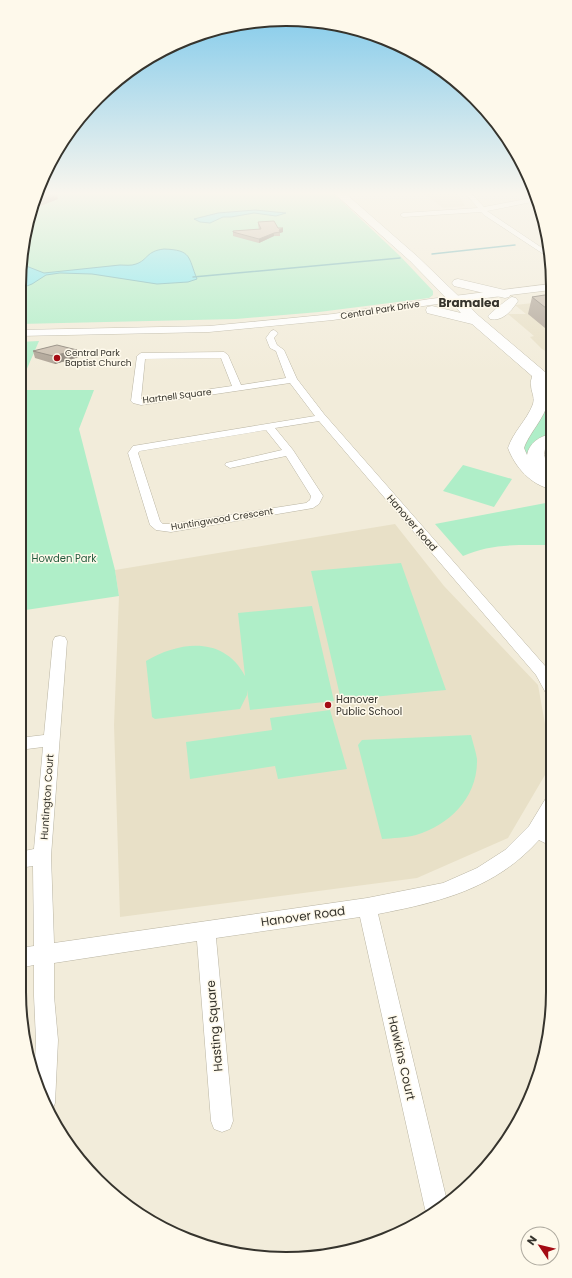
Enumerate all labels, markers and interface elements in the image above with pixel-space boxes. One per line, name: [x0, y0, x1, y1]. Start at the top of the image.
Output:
district label: Bramalea: [438, 294, 500, 311]
street label: Central Park Drive: [340, 298, 421, 322]
place label: Central Park Baptist Church: [65, 347, 132, 369]
marker: Central Park Baptist Church: [52, 353, 62, 363]
street label: Hartnell Square: [142, 386, 213, 406]
street label: Hanover Road: [383, 491, 441, 555]
street label: Huntingwood Crescent: [170, 505, 274, 533]
park label: Howden Park: [32, 551, 97, 566]
place label: Hanover Public School: [336, 692, 402, 719]
marker: Hanover Public School: [323, 700, 333, 710]
street label: Huntington Court: [37, 753, 58, 840]
street label: Hanover Road: [260, 902, 346, 930]
street label: Hasting Square: [202, 979, 226, 1073]
street label: Hawkins Court: [384, 1014, 420, 1102]
north arrow: [520, 1226, 560, 1266]
text: N: [523, 1232, 541, 1248]

